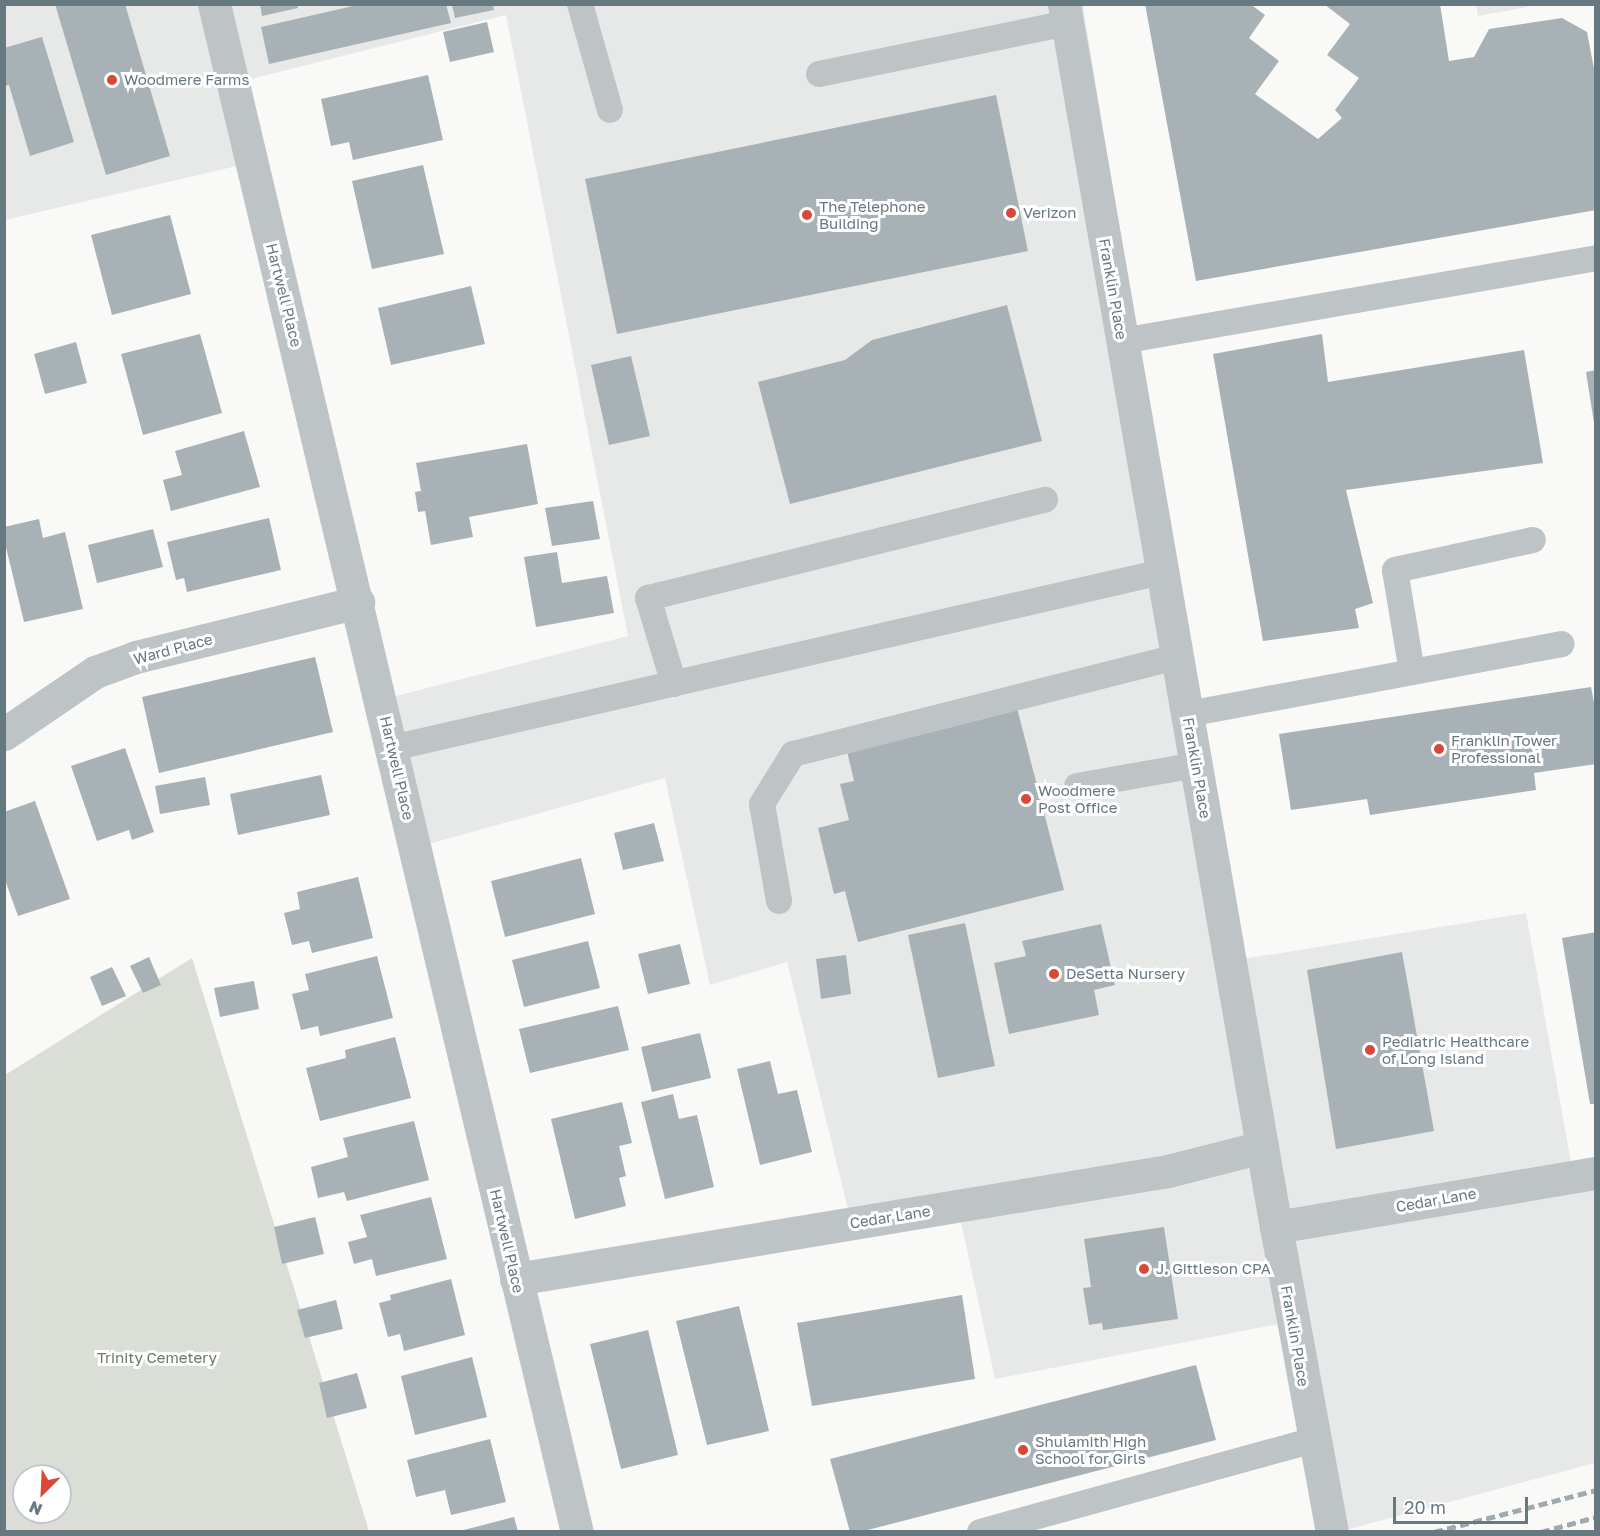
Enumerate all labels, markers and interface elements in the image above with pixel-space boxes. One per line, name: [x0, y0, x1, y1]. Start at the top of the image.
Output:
place label: Woodmere Farms: [124, 71, 249, 89]
marker: Woodmere Farms: [105, 73, 119, 87]
place label: The Telephone Building: [819, 197, 925, 232]
place label: Verizon: [1023, 204, 1077, 222]
marker: Verizon: [1004, 206, 1018, 220]
marker: The Telephone Building: [800, 208, 814, 222]
street label: Franklin Place: [1095, 237, 1131, 341]
street label: Hartwell Place: [262, 241, 306, 349]
street label: Ward Place: [132, 630, 214, 668]
street label: Hartwell Place: [376, 714, 418, 822]
street label: Franklin Place: [1179, 716, 1215, 820]
place label: Franklin Tower Professional: [1451, 731, 1557, 766]
marker: Franklin Tower Professional: [1432, 742, 1446, 756]
place label: Woodmere Post Office: [1038, 781, 1117, 816]
marker: Woodmere Post Office: [1019, 792, 1033, 806]
place label: DeSetta Nursery: [1066, 965, 1185, 983]
marker: DeSetta Nursery: [1047, 967, 1061, 981]
place label: Pediatric Healthcare of Long Island: [1382, 1032, 1529, 1067]
marker: Pediatric Healthcare of Long Island: [1363, 1043, 1377, 1057]
street label: Cedar Lane: [1394, 1184, 1478, 1216]
street label: Hartwell Place: [486, 1187, 528, 1295]
street label: Cedar Lane: [848, 1202, 932, 1232]
place label: J. Gittleson CPA: [1156, 1260, 1271, 1278]
marker: J. Gittleson CPA: [1137, 1262, 1151, 1276]
street label: Franklin Place: [1277, 1284, 1313, 1388]
park label: Trinity Cemetery: [97, 1349, 217, 1367]
place label: Shulamith High School for Girls: [1035, 1432, 1146, 1467]
marker: Shulamith High School for Girls: [1016, 1443, 1030, 1457]
north arrow: [12, 1464, 72, 1524]
scale bar: [1396, 1485, 1531, 1523]
text: 20 m: [1404, 1496, 1446, 1518]
text: N: [26, 1497, 45, 1520]

